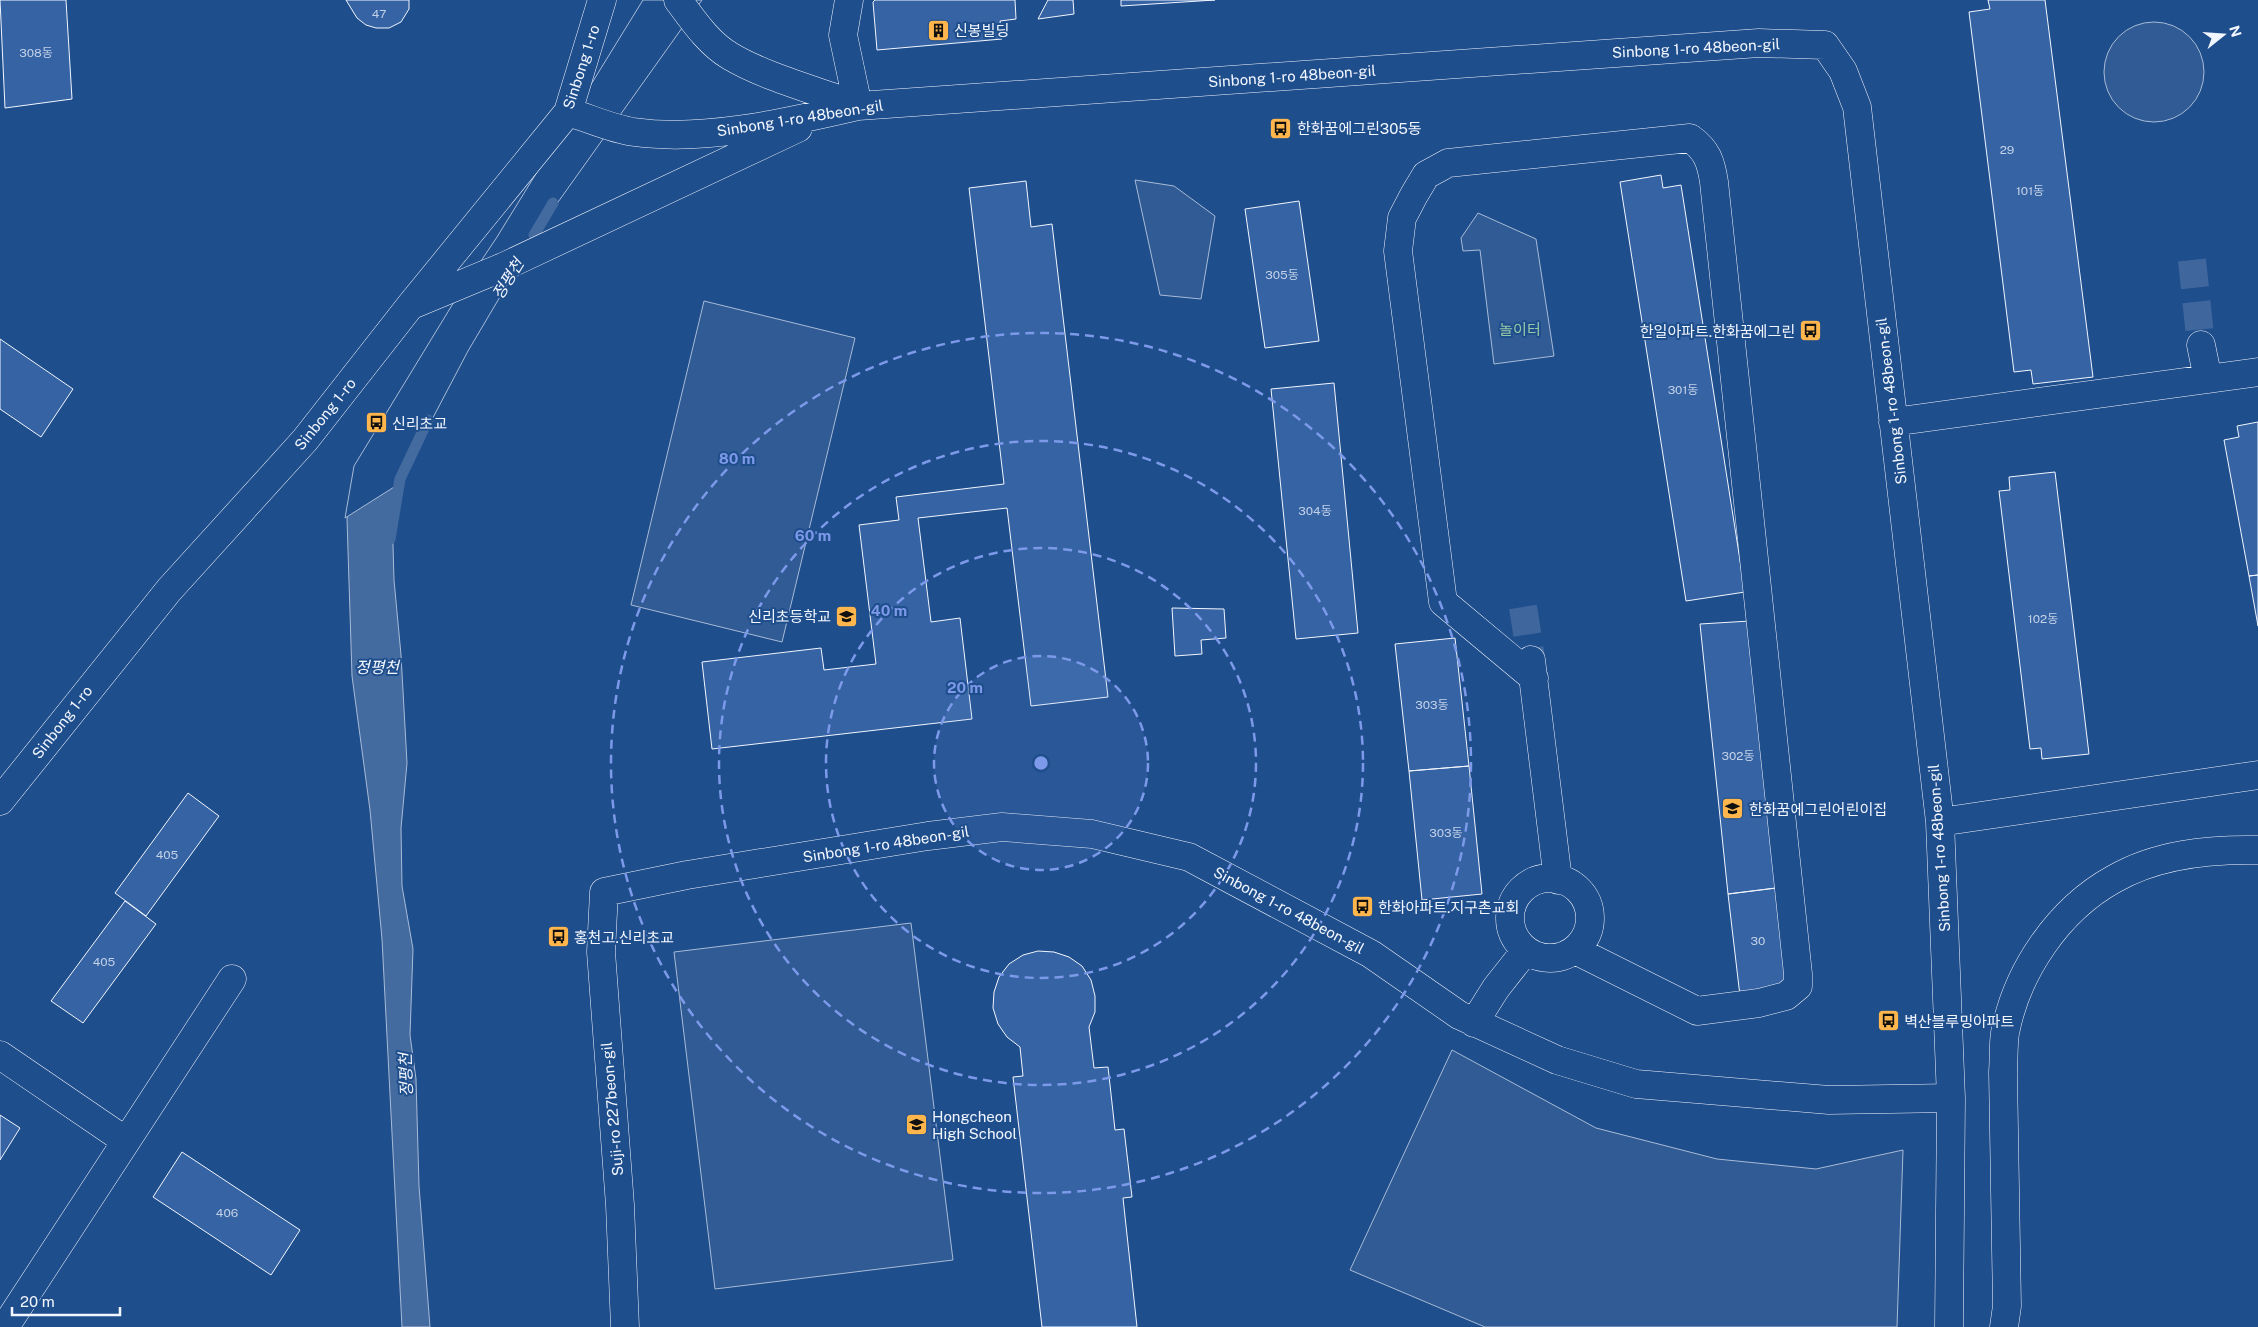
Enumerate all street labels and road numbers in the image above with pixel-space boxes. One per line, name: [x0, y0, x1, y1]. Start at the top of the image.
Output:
street label: Sinbong 1-ro: [559, 23, 603, 111]
street label: Sinbong 1-ro 48beon-gil: [1612, 35, 1780, 61]
street label: Sinbong 1-ro 48beon-gil: [1208, 62, 1376, 90]
street label: Sinbong 1-ro 48beon-gil: [716, 96, 884, 140]
street label: Sinbong 1-ro 48beon-gil: [1872, 317, 1910, 485]
street label: Sinbong 1-ro: [291, 375, 359, 453]
street label: Sinbong 1-ro: [28, 682, 96, 762]
street label: Sinbong 1-ro 48beon-gil: [1925, 764, 1953, 932]
street label: Sinbong 1-ro 48beon-gil: [802, 822, 970, 866]
street label: Sinbong 1-ro 48beon-gil: [1211, 863, 1367, 957]
street label: Suji-ro 227beon-gil: [598, 1041, 626, 1177]

